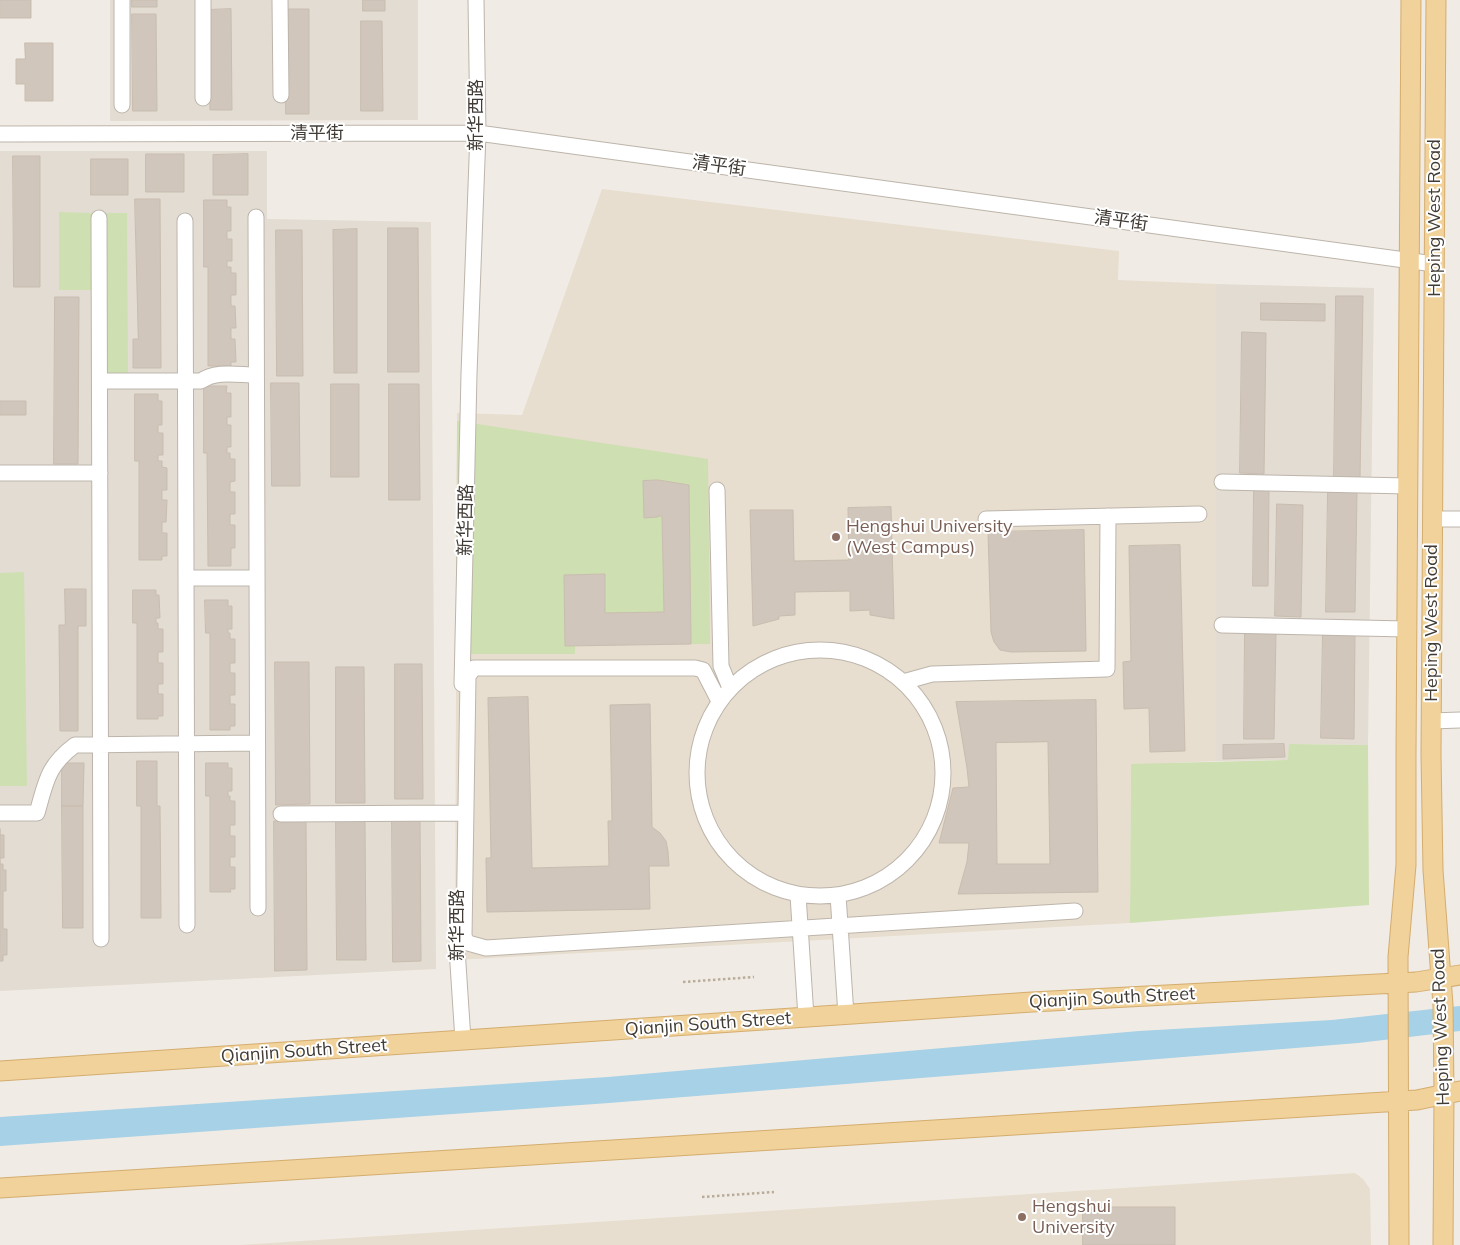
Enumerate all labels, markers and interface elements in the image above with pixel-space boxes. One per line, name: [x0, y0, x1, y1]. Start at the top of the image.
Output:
street label: 新华西路: [466, 79, 488, 151]
street label: 清平街: [290, 123, 344, 145]
street label: Heping West Road: [1424, 139, 1446, 297]
street label: 清平街: [691, 152, 747, 180]
street label: 清平街: [1093, 207, 1149, 235]
street label: 新华西路: [455, 484, 477, 556]
place label: Hengshui University (West Campus): [846, 516, 1013, 558]
marker: Hengshui University (West Campus): [830, 531, 842, 543]
street label: Heping West Road: [1421, 544, 1443, 702]
street label: 新华西路: [447, 889, 469, 961]
street label: Heping West Road: [1427, 948, 1455, 1106]
street label: Qianjin South Street: [1028, 983, 1196, 1013]
street label: Qianjin South Street: [624, 1007, 792, 1041]
street label: Qianjin South Street: [220, 1034, 388, 1068]
place label: Hengshui University: [1032, 1196, 1115, 1238]
marker: Hengshui University: [1016, 1211, 1028, 1223]

